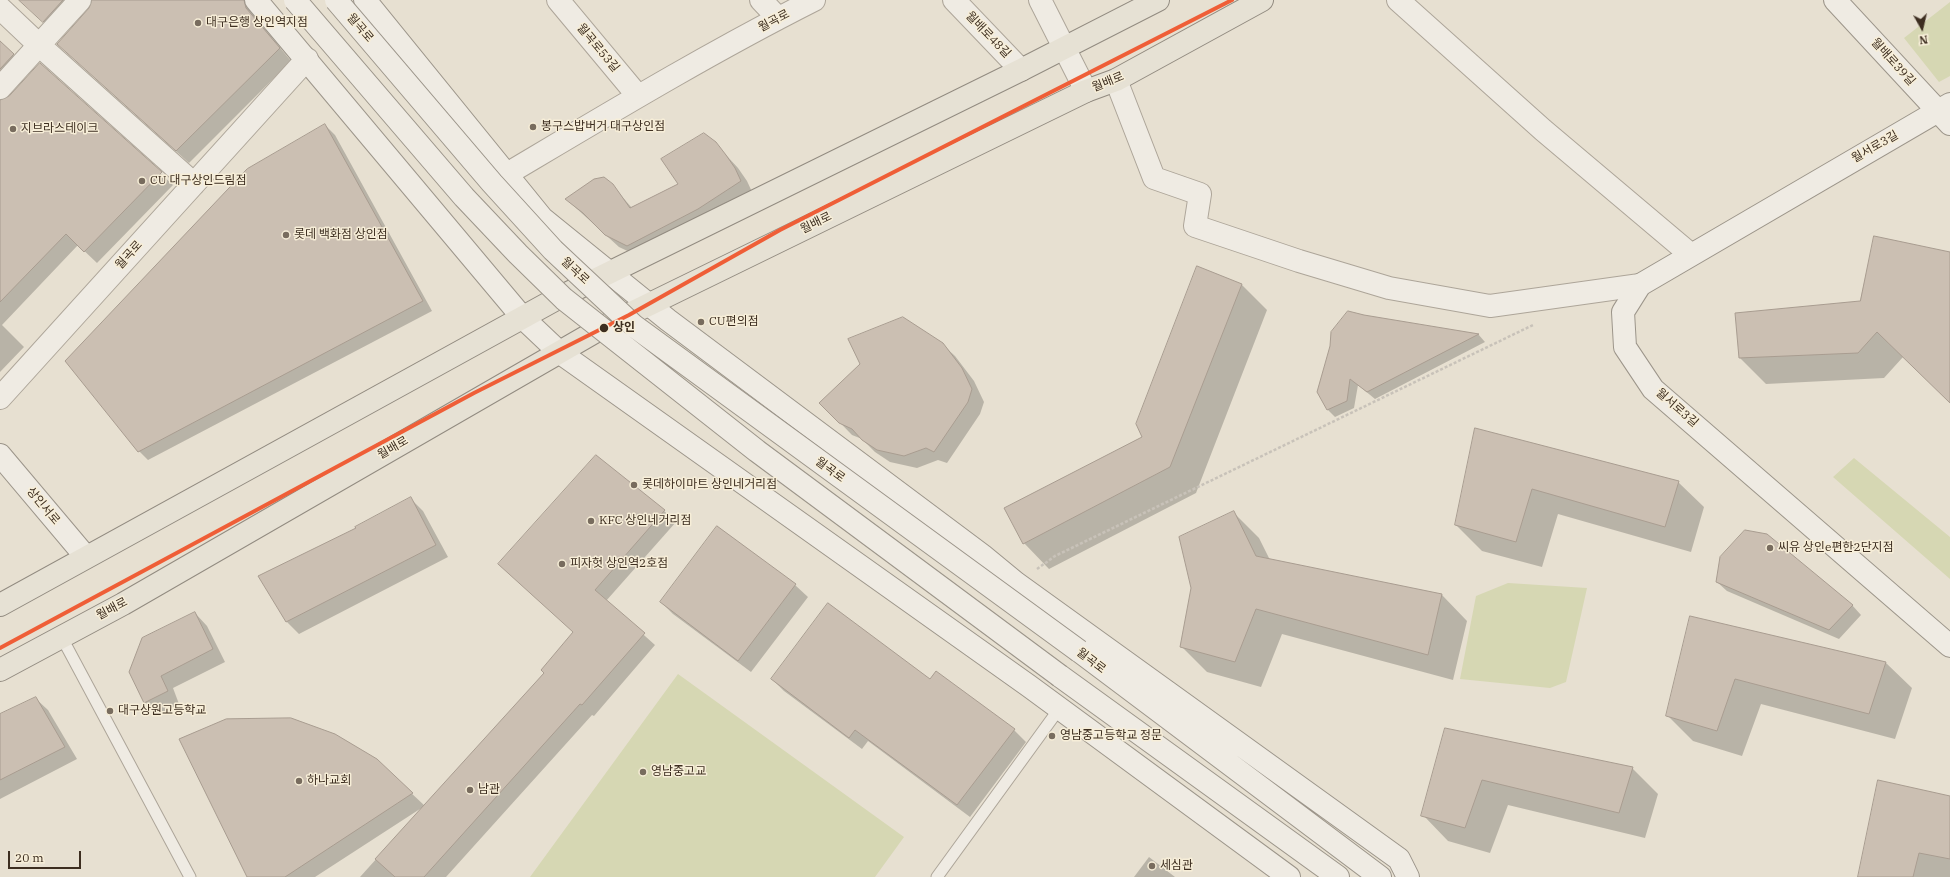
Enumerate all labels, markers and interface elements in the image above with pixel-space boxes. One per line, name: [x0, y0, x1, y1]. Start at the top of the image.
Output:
street label: 월곡로: [756, 7, 792, 35]
north arrow: [1902, 8, 1942, 48]
street label: 월배로48길: [962, 9, 1014, 61]
street label: 월곡로: [344, 11, 376, 45]
place label: 대구은행 상인역지점: [206, 16, 308, 30]
marker: 대구은행 상인역지점: [193, 18, 203, 28]
street label: 월곡로53길: [574, 21, 622, 75]
text: N: [1918, 32, 1929, 47]
street label: 월배로39길: [1868, 35, 1918, 89]
street label: 월배로: [1090, 69, 1126, 95]
place label: 봉구스밥버거 대구상인점: [541, 120, 665, 134]
place label: 지브라스테이크: [21, 122, 98, 136]
marker: 봉구스밥버거 대구상인점: [528, 122, 538, 132]
marker: 지브라스테이크: [8, 124, 18, 134]
street label: 월서로3길: [1849, 128, 1901, 166]
place label: CU 대구상인드림점: [150, 174, 247, 188]
marker: CU 대구상인드림점: [137, 176, 147, 186]
street label: 월배로: [798, 209, 834, 237]
place label: 롯데 백화점 상인점: [294, 228, 388, 242]
marker: 롯데 백화점 상인점: [281, 230, 291, 240]
street label: 월곡로: [113, 238, 145, 272]
street label: 월곡로: [558, 254, 592, 288]
place label: CU편의점: [709, 315, 759, 329]
marker: CU편의점: [696, 317, 706, 327]
place label: 상인: [613, 321, 635, 335]
marker: 상인: [598, 322, 610, 334]
street label: 월서로3길: [1653, 386, 1701, 430]
street label: 월배로: [375, 433, 411, 463]
street label: 월곡로: [812, 454, 848, 486]
place label: 롯데하이마트 상인네거리점: [642, 478, 777, 492]
marker: 롯데하이마트 상인네거리점: [629, 480, 639, 490]
street label: 상인서로: [23, 484, 63, 528]
place label: KFC 상인네거리점: [599, 514, 692, 528]
marker: KFC 상인네거리점: [586, 516, 596, 526]
place label: 씨유 상인e편한2단지점: [1778, 541, 1894, 555]
marker: 씨유 상인e편한2단지점: [1765, 543, 1775, 553]
place label: 피자헛 상인역2호점: [570, 557, 668, 571]
marker: 피자헛 상인역2호점: [557, 559, 567, 569]
street label: 월배로: [94, 595, 130, 623]
street label: 월곡로: [1073, 645, 1109, 677]
place label: 대구상원고등학교: [118, 704, 206, 718]
marker: 대구상원고등학교: [105, 706, 115, 716]
place label: 영남중고등학교 정문: [1060, 729, 1162, 743]
marker: 영남중고등학교 정문: [1047, 731, 1057, 741]
place label: 영남중고교: [651, 765, 706, 779]
marker: 영남중고교: [638, 767, 648, 777]
place label: 하나교회: [307, 774, 351, 788]
marker: 하나교회: [294, 776, 304, 786]
place label: 남관: [478, 783, 500, 797]
marker: 남관: [465, 785, 475, 795]
scale bar: [10, 843, 83, 869]
text: 20 m: [15, 850, 44, 865]
place label: 세심관: [1160, 859, 1193, 873]
marker: 세심관: [1147, 861, 1157, 871]

